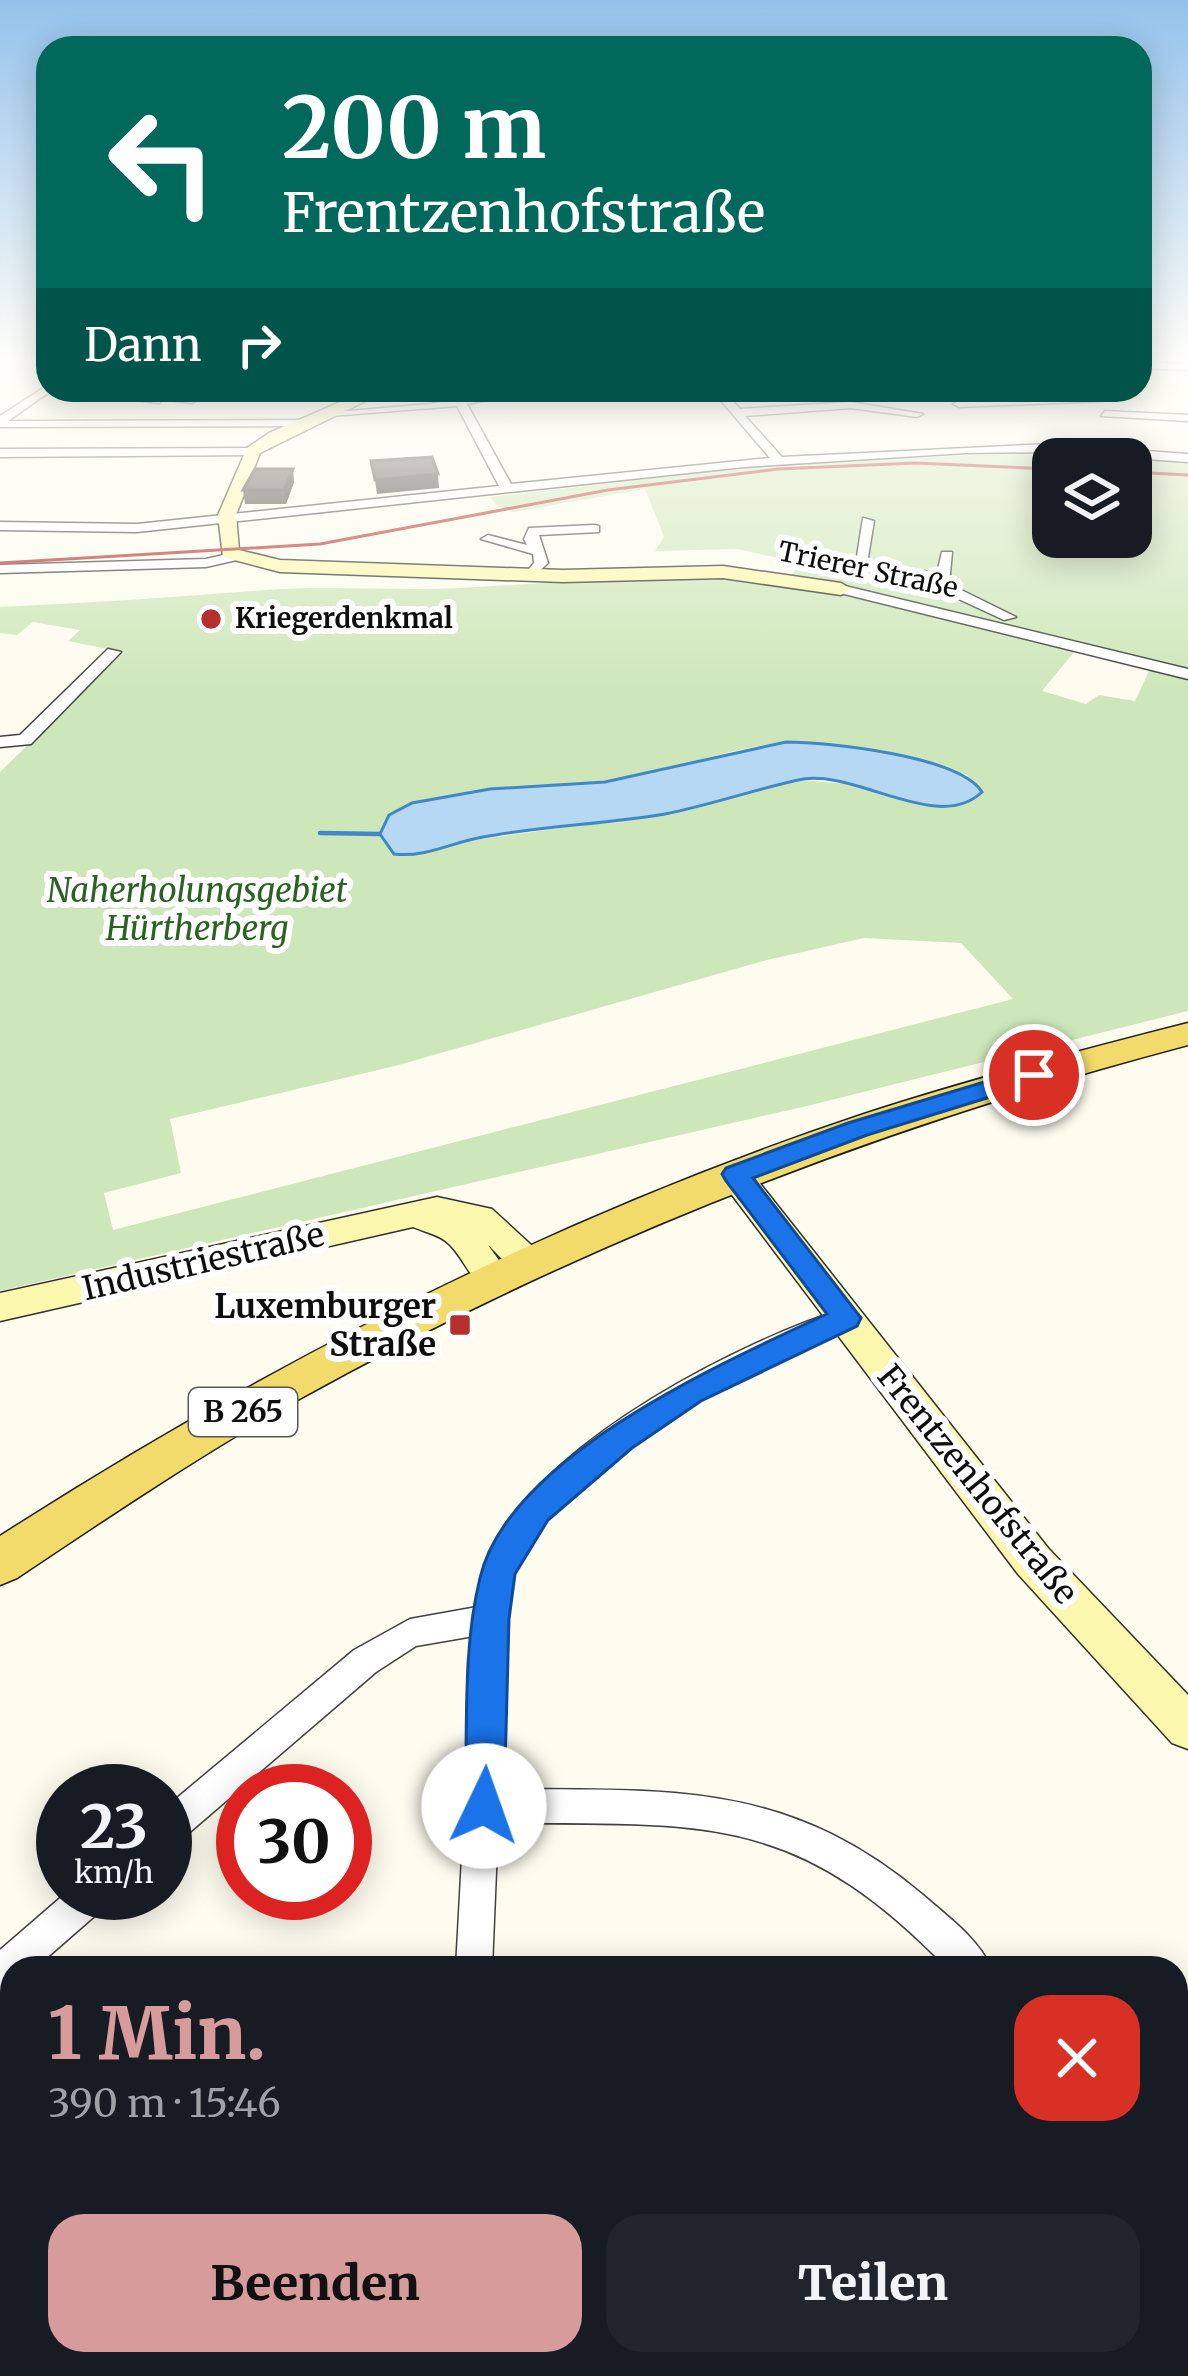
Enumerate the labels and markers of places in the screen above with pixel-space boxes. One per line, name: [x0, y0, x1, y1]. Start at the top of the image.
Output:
place label: Kriegerdenkmal: [235, 601, 453, 635]
marker: Kriegerdenkmal: [198, 606, 224, 632]
pin: [983, 1024, 1085, 1126]
place label: Luxemburger Straße: [214, 1286, 436, 1365]
marker: Luxemburger Straße: [447, 1312, 473, 1338]

